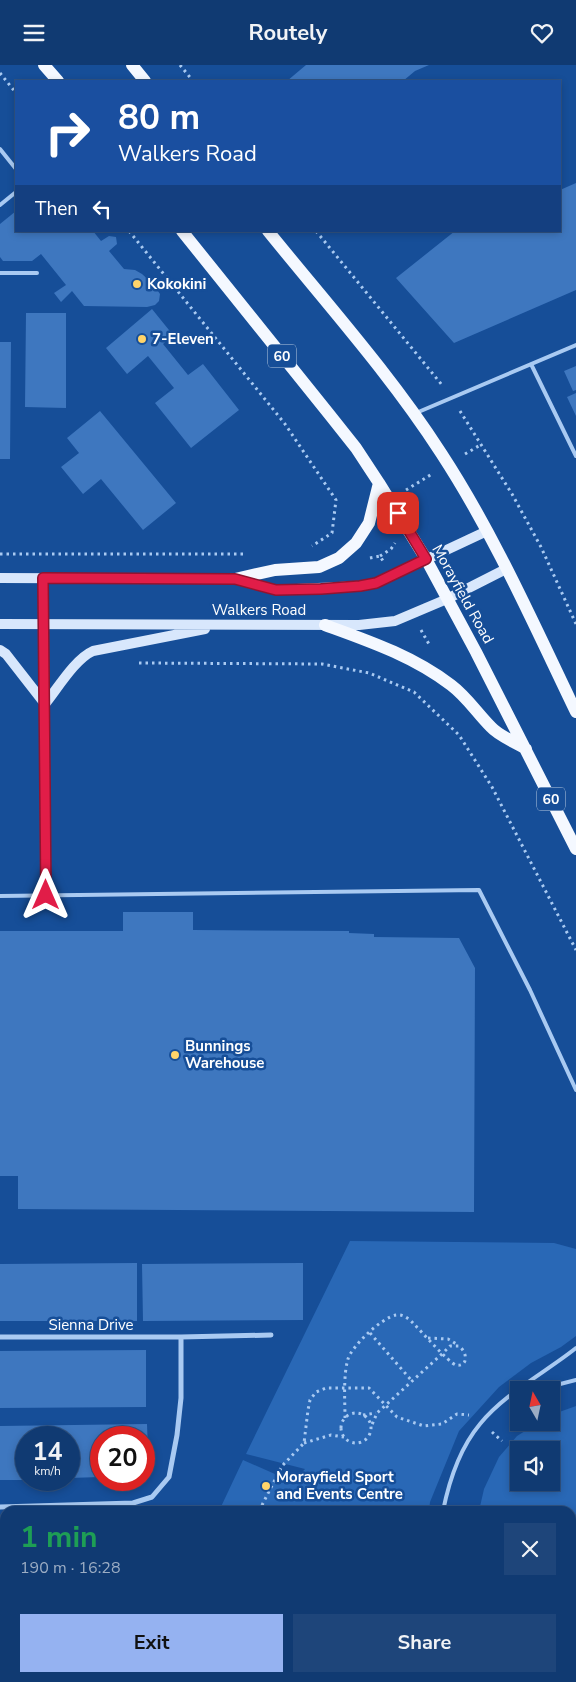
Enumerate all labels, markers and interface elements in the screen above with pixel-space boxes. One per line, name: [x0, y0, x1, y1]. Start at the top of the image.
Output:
text: Routely: [249, 18, 327, 48]
icon: menu: [20, 19, 48, 47]
icon: heart: [528, 19, 556, 47]
text: 80 m: [118, 94, 200, 141]
icon: right: [35, 100, 100, 165]
text: Walkers Road: [118, 139, 257, 169]
icon: left: [88, 195, 116, 223]
text: Then: [35, 196, 78, 222]
place label: Kokokini: [147, 274, 206, 294]
marker: Kokokini: [131, 278, 143, 290]
place label: 7-Eleven: [152, 329, 214, 349]
marker: 7-Eleven: [136, 333, 148, 345]
road number: 60: [268, 345, 296, 367]
pin: [377, 492, 419, 534]
icon: arrive: [384, 499, 412, 527]
street label: Morayfield Road: [427, 541, 499, 647]
street label: Walkers Road: [212, 600, 306, 620]
road number: 60: [537, 787, 565, 811]
position arrow: [19, 868, 71, 920]
place label: Bunnings Warehouse: [185, 1036, 264, 1073]
marker: Bunnings Warehouse: [169, 1049, 181, 1061]
street label: Sienna Drive: [48, 1315, 134, 1335]
north arrow: [510, 1381, 560, 1431]
map controls: [510, 1381, 560, 1491]
speed limit sign: 20: [90, 1426, 155, 1491]
text: 14: [32, 1435, 63, 1469]
button: sound: [510, 1441, 560, 1491]
text: km/h: [34, 1463, 61, 1479]
place label: Morayfield Sport and Events Centre: [276, 1467, 403, 1504]
marker: Morayfield Sport and Events Centre: [260, 1480, 272, 1492]
text: 1 min: [20, 1517, 98, 1558]
button: close: [504, 1523, 556, 1575]
text: 190 m · 16:28: [20, 1557, 121, 1579]
button: Exit: [20, 1614, 283, 1672]
button: Share: [293, 1614, 556, 1672]

